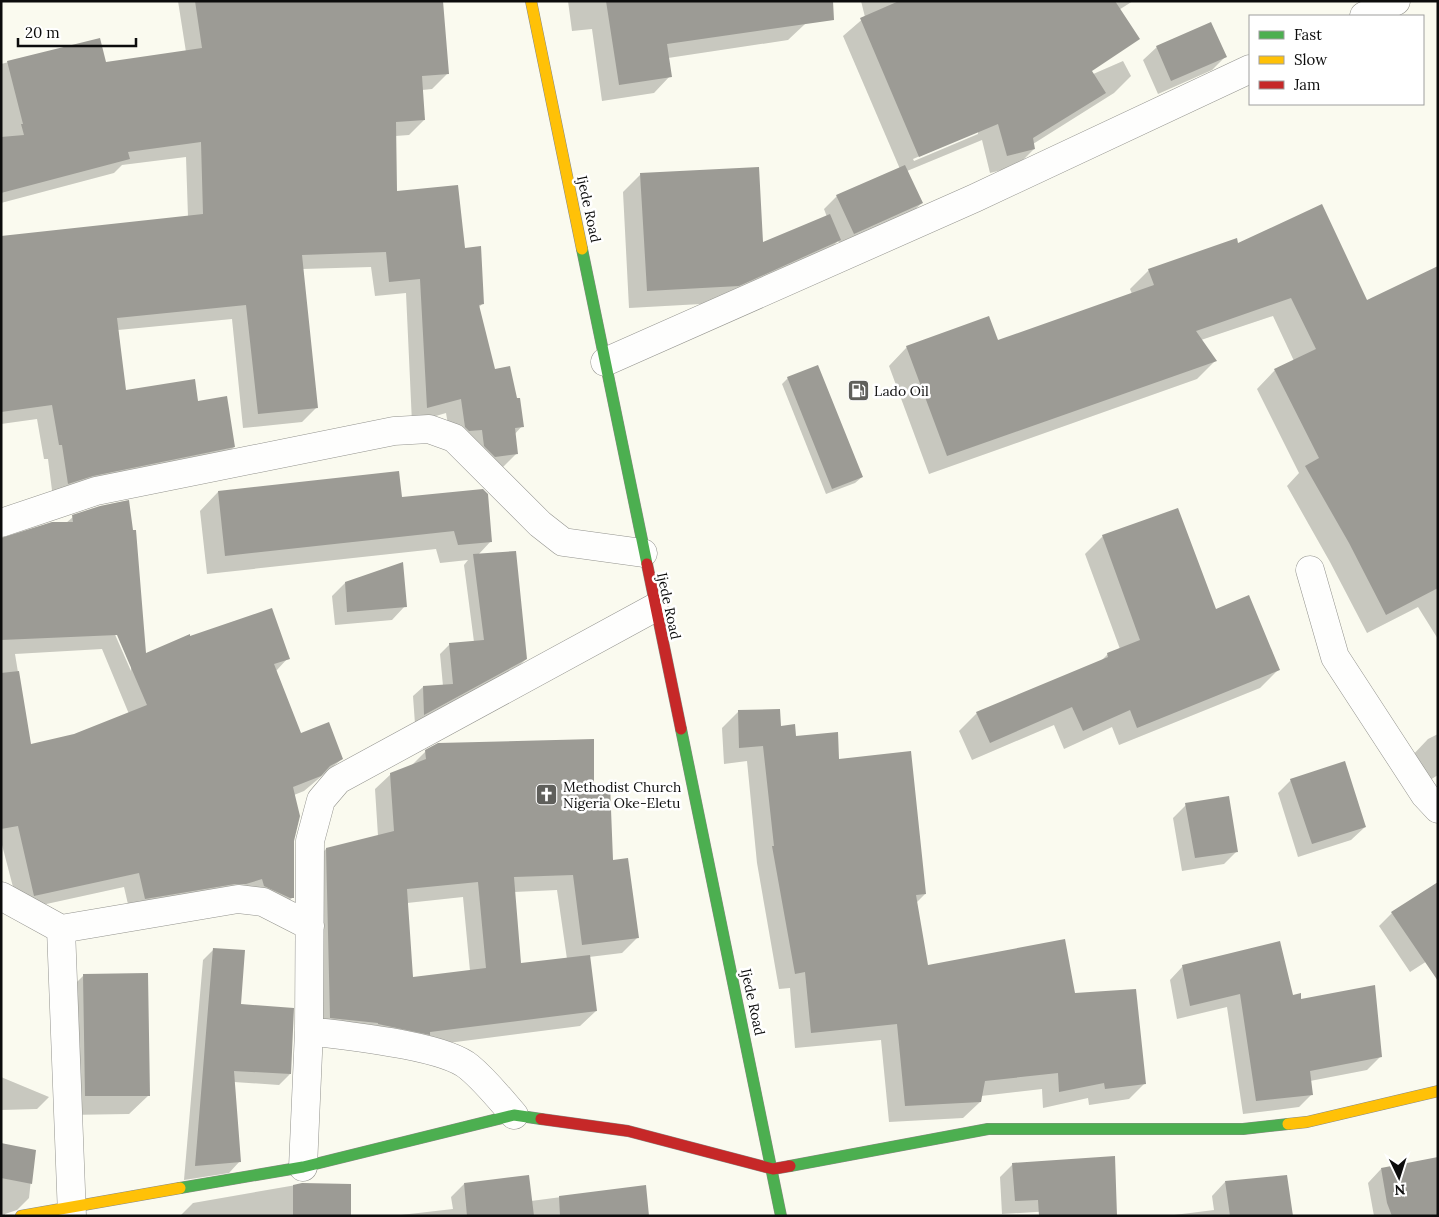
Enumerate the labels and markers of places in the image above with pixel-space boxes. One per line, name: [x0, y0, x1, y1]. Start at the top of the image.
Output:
fuel station icon: Lado Oil: [846, 379, 870, 403]
place label: Lado Oil: [874, 382, 929, 400]
place label: Methodist Church Nigeria Oke-Eletu: [563, 778, 681, 812]
church icon: Methodist Church Nigeria Oke-Eletu: [535, 783, 559, 807]

